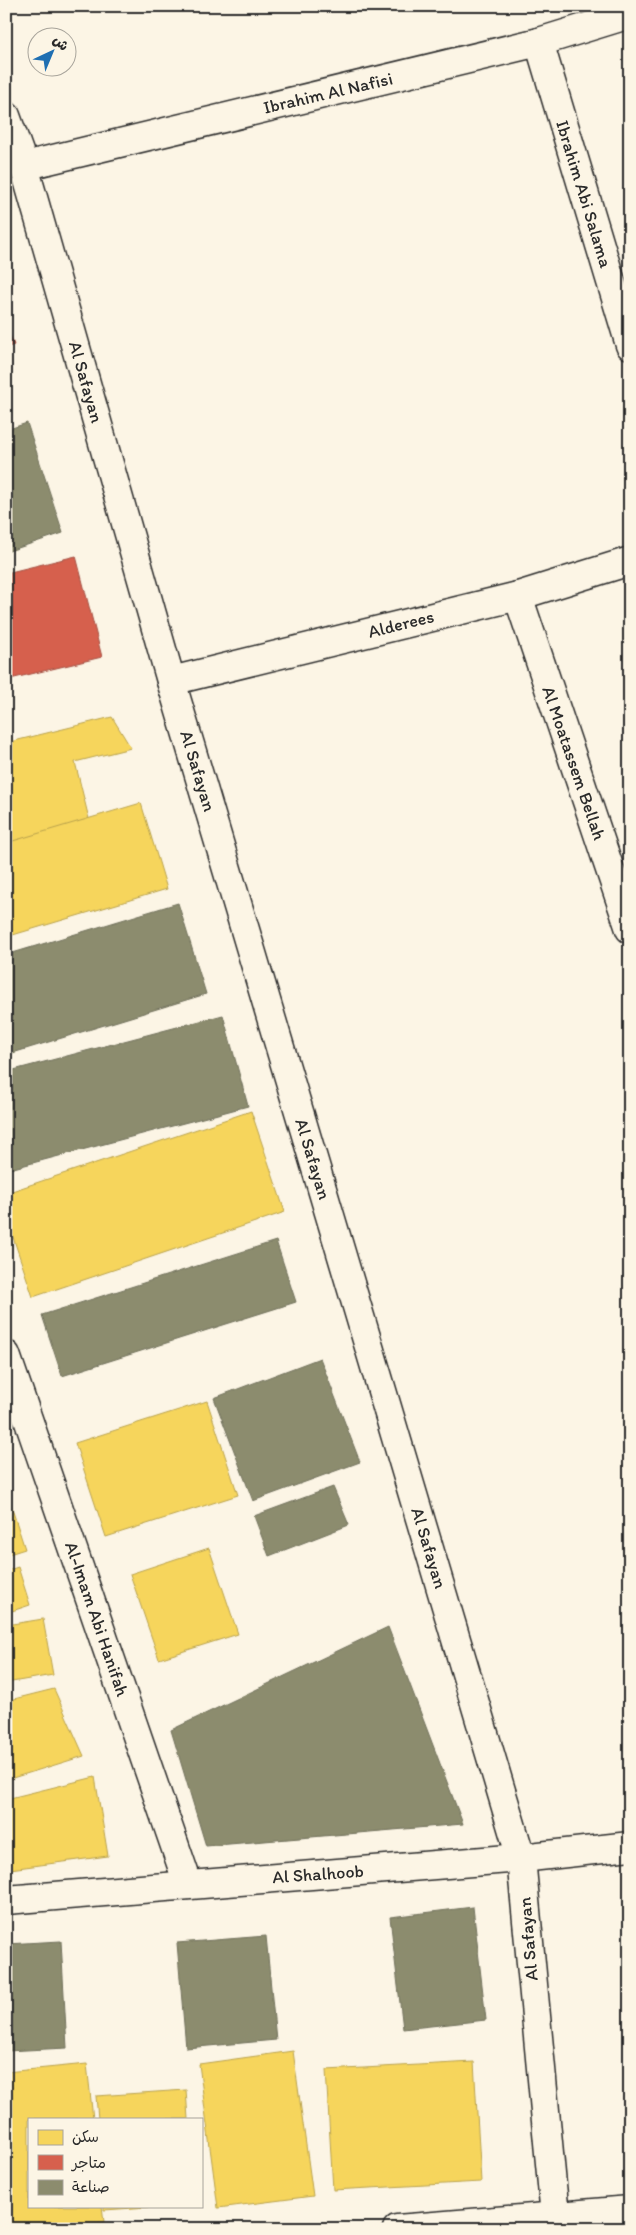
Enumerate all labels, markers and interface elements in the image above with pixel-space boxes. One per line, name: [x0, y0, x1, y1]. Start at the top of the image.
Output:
north arrow: [28, 28, 78, 78]
text: ش: [49, 32, 72, 54]
street label: Ibrahim Al Nafisi: [261, 67, 395, 119]
street label: Ibrahim Abi Salama: [551, 118, 617, 271]
street label: Al Safayan: [64, 339, 108, 425]
street label: Alderees: [366, 605, 436, 643]
street label: Al Moatassem Bellah: [537, 683, 611, 843]
street label: Al Safayan: [175, 728, 221, 814]
street label: Al Safayan: [290, 1116, 336, 1202]
street label: Al Safayan: [406, 1505, 452, 1591]
street label: Al-Imam Abi Hanifah: [60, 1539, 134, 1700]
street label: Al Shalhoob: [271, 1860, 365, 1888]
street label: Al Safayan: [513, 1896, 543, 1982]
legend: [28, 2118, 202, 2208]
text: سكن: [72, 2128, 99, 2146]
text: متاجر: [70, 2154, 106, 2172]
text: صناعة: [72, 2178, 110, 2196]

